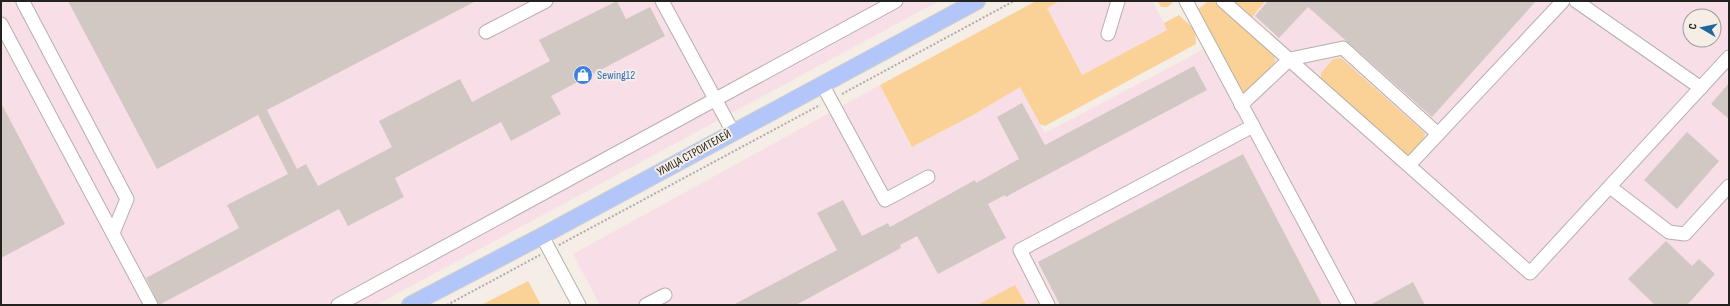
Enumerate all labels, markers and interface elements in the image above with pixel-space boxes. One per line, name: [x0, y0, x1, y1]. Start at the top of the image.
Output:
north arrow: [1682, 8, 1722, 48]
text: С: [1686, 22, 1700, 30]
shop icon: Sewing12: [572, 64, 594, 86]
place label: Sewing12: [597, 68, 635, 83]
street label: УЛИЦА СТРОИТЕЛЕЙ: [654, 126, 734, 180]

